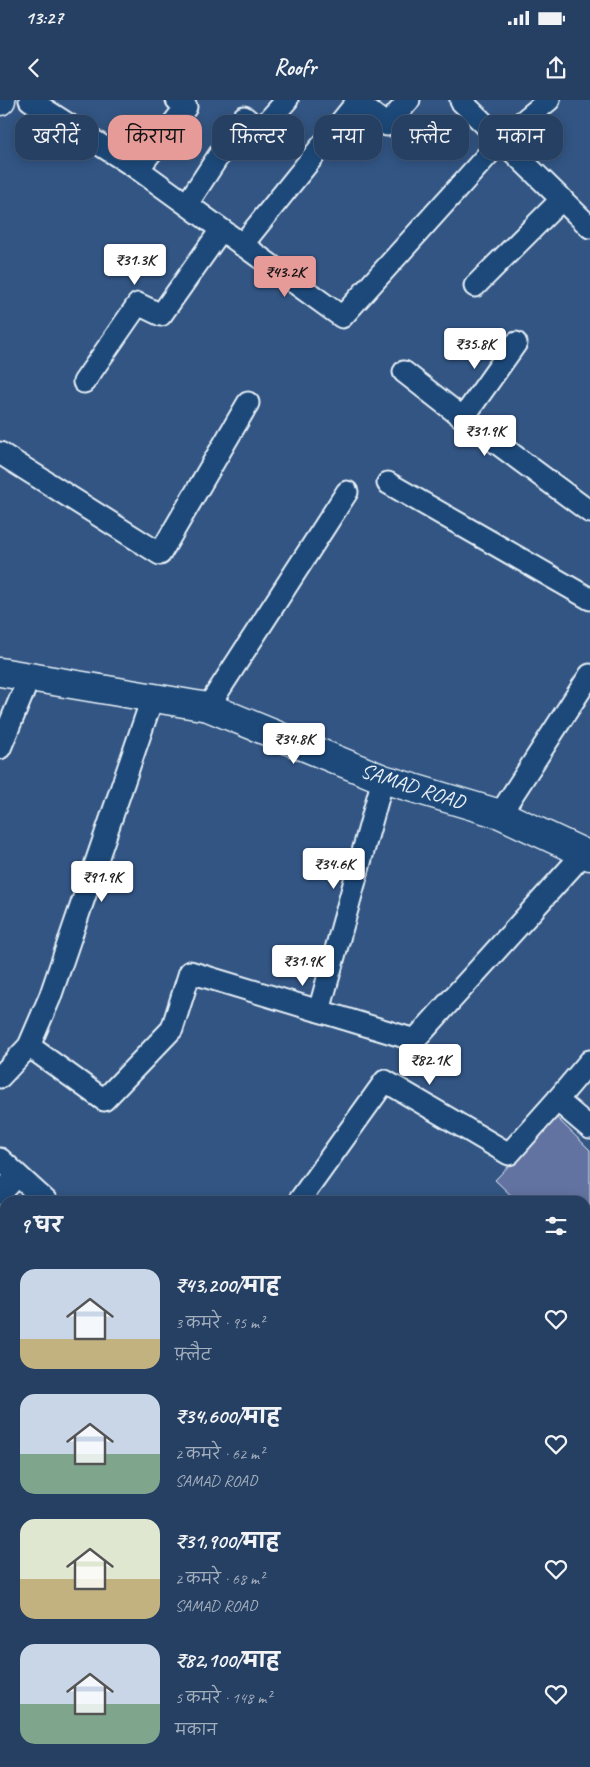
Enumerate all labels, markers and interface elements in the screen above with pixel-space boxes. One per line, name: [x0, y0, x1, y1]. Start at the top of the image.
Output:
text: 13:27: [25, 6, 63, 30]
icon: back: [20, 54, 48, 82]
text: Roofr: [274, 54, 316, 82]
icon: share: [542, 54, 570, 82]
chip: खरीदें: [15, 115, 98, 160]
chip: किराया: [108, 115, 202, 160]
chip: फ़िल्टर: [212, 115, 304, 160]
chip: नया: [314, 115, 382, 160]
chip: फ़्लैट: [392, 115, 469, 160]
chip: मकान: [479, 115, 563, 160]
pin: ₹31.3K: [94, 244, 176, 286]
text: ₹31.3K: [115, 250, 155, 270]
pin: ₹43.2K: [244, 256, 326, 298]
text: ₹43.2K: [265, 262, 305, 282]
pin: ₹35.8K: [434, 328, 516, 370]
text: ₹35.8K: [455, 334, 495, 354]
pin: ₹31.9K: [444, 414, 526, 457]
text: ₹31.9K: [465, 421, 505, 441]
pin: ₹34.8K: [253, 722, 335, 765]
text: ₹34.8K: [274, 729, 314, 749]
street label: SAMAD ROAD: [358, 757, 470, 816]
pin: ₹34.6K: [293, 848, 375, 890]
text: ₹34.6K: [314, 854, 354, 874]
pin: ₹91.9K: [61, 860, 143, 903]
text: ₹91.9K: [82, 867, 122, 887]
pin: ₹31.9K: [262, 944, 344, 987]
text: ₹31.9K: [283, 951, 323, 971]
pin: ₹82.1K: [389, 1044, 471, 1086]
text: ₹82.1K: [410, 1050, 450, 1070]
text: 9 घर: [20, 1212, 62, 1238]
icon: filters: [542, 1212, 570, 1240]
text: ₹43,200/माह: [175, 1272, 280, 1298]
icon: home: [60, 1289, 120, 1349]
icon: heart: [542, 1305, 570, 1333]
text: 3 कमरे · 95 m²: [175, 1313, 264, 1333]
text: फ़्लैट: [175, 1345, 211, 1365]
text: ₹34,600/माह: [175, 1403, 280, 1429]
icon: home: [60, 1414, 120, 1474]
icon: heart: [542, 1430, 570, 1458]
text: 2 कमरे · 62 m²: [175, 1444, 264, 1464]
text: SAMAD ROAD: [175, 1471, 257, 1491]
text: ₹31,900/माह: [175, 1528, 279, 1554]
icon: home: [60, 1539, 120, 1599]
icon: heart: [542, 1555, 570, 1583]
text: 2 कमरे · 68 m²: [175, 1569, 264, 1589]
text: SAMAD ROAD: [175, 1596, 257, 1616]
text: ₹82,100/माह: [175, 1647, 280, 1673]
icon: home: [60, 1664, 120, 1724]
icon: heart: [542, 1680, 570, 1708]
text: 5 कमरे · 148 m²: [175, 1688, 271, 1708]
text: मकान: [175, 1720, 217, 1740]

